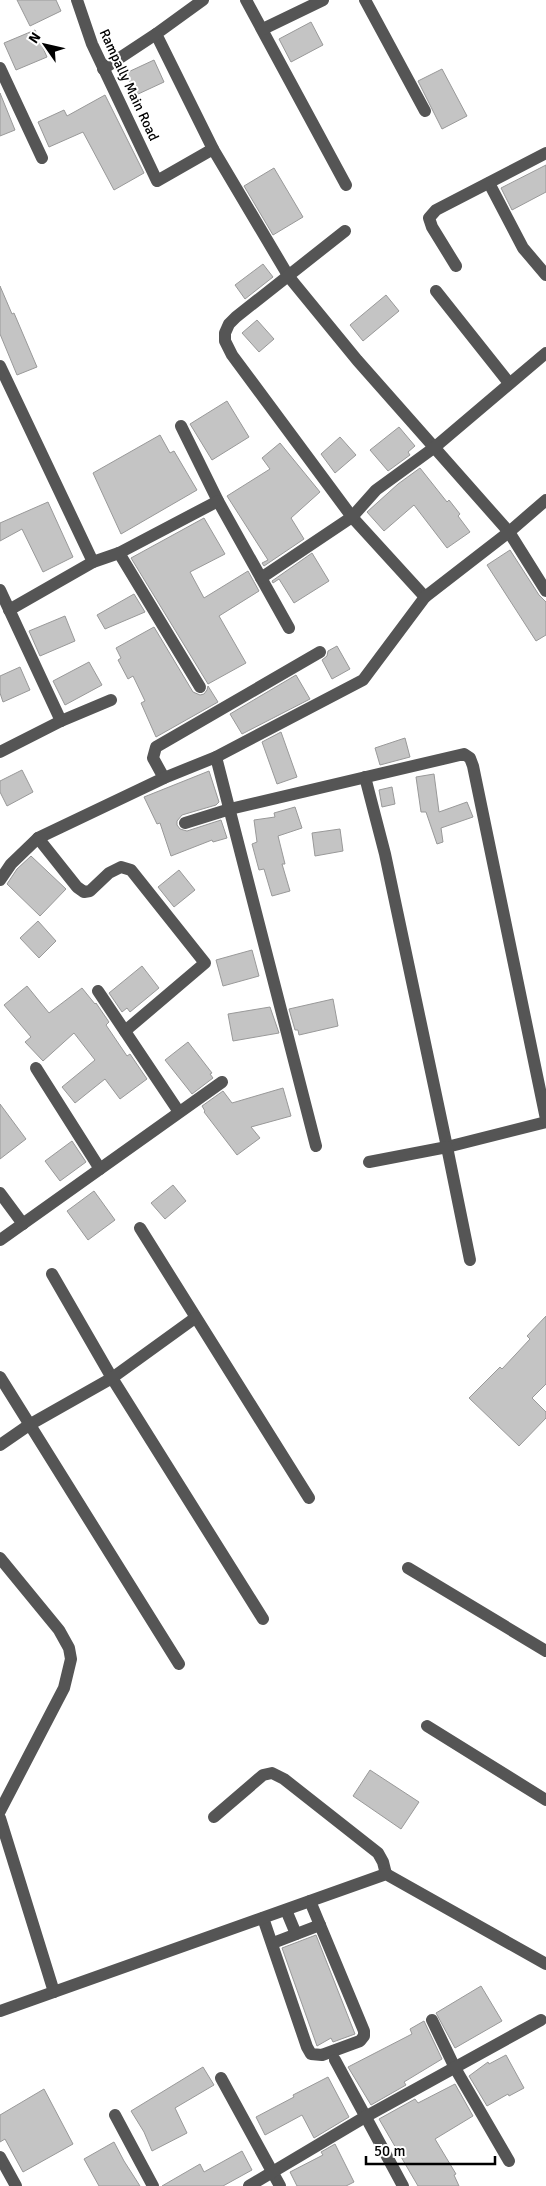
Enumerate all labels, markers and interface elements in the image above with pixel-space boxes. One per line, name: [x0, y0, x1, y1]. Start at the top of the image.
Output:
north arrow: [20, 20, 70, 70]
street label: Rampally Main Road: [96, 26, 162, 144]
text: N: [25, 29, 44, 47]
scale bar: [366, 2134, 495, 2166]
text: 50 m: [374, 2142, 405, 2160]

